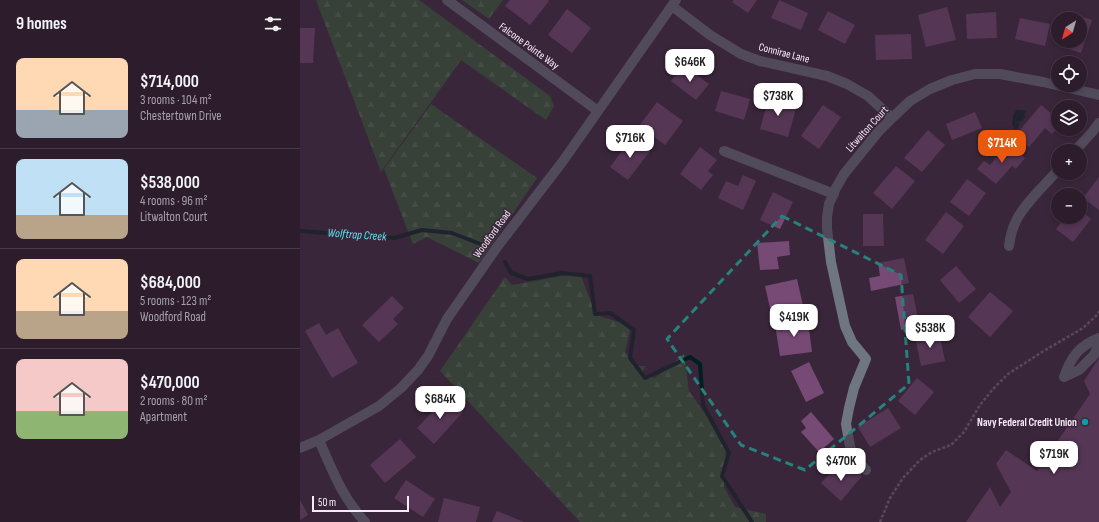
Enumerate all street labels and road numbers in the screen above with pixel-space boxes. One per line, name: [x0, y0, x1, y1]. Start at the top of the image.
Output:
street label: Falcone Pointe Way: [497, 20, 562, 73]
street label: Connirae Lane: [757, 40, 811, 66]
street label: Litwalton Court: [843, 103, 891, 155]
street label: Woodford Road: [470, 207, 514, 260]

